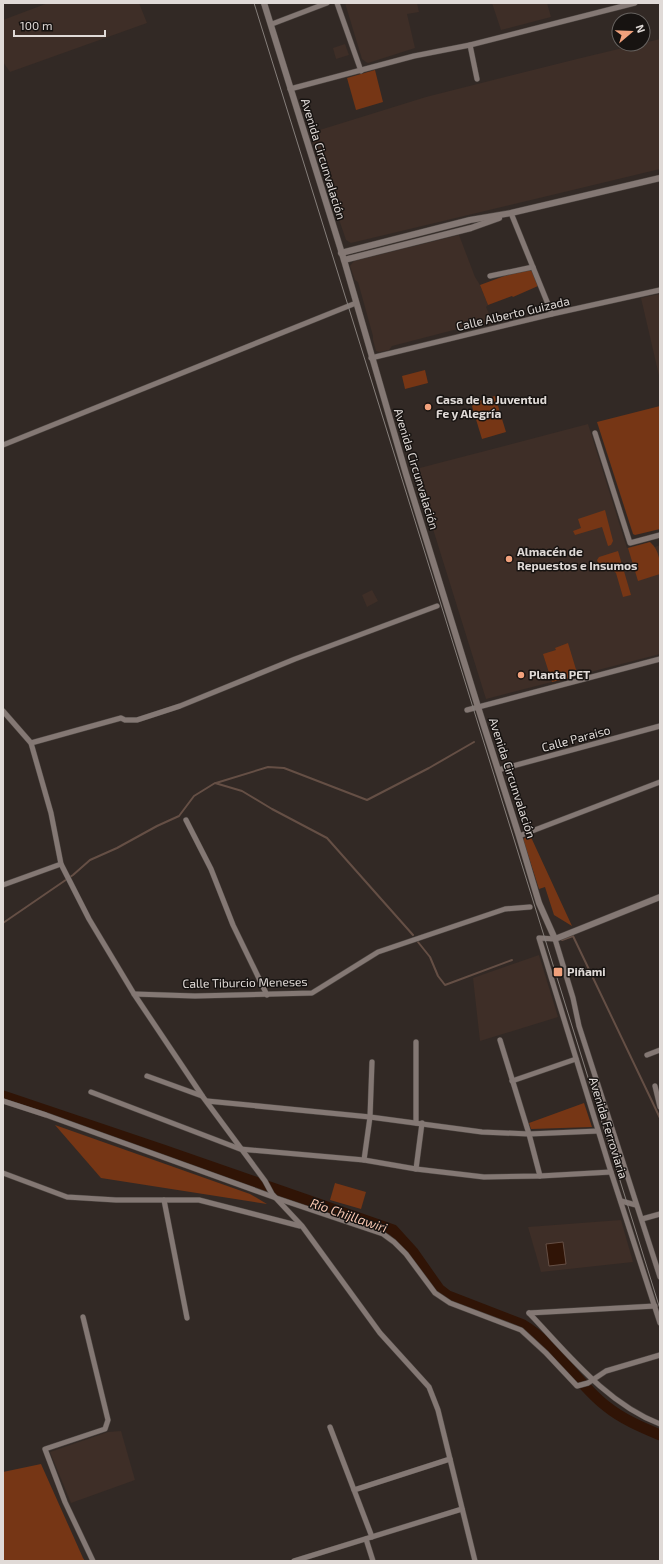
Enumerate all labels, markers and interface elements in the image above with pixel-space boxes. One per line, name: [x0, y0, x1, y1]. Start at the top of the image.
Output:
scale bar: [14, 12, 105, 38]
north arrow: [611, 12, 651, 52]
text: 100 m: [20, 18, 52, 32]
text: N: [633, 23, 648, 35]
street label: Avenida Circunvalación: [299, 96, 349, 221]
street label: Calle Alberto Guizada: [455, 293, 571, 333]
place label: Casa de la Juventud Fe y Alegría: [436, 392, 547, 421]
marker: Casa de la Juventud Fe y Alegría: [423, 402, 433, 412]
street label: Avenida Circunvalación: [392, 406, 442, 531]
place label: Almacén de Repuestos e Insumos: [517, 544, 637, 572]
marker: Almacén de Repuestos e Insumos: [504, 554, 514, 564]
place label: Planta PET: [529, 667, 591, 681]
marker: Planta PET: [516, 670, 526, 680]
street label: Avenida Circunvalación: [487, 716, 539, 840]
street label: Calle Paraiso: [540, 722, 612, 754]
place label: Piñami: [567, 964, 606, 978]
marker: Piñami: [552, 966, 564, 978]
street label: Calle Tiburcio Meneses: [182, 974, 308, 990]
street label: Avenida Ferroviaria: [587, 1075, 631, 1180]
water label: Río Chijllawiri: [308, 1194, 390, 1236]

